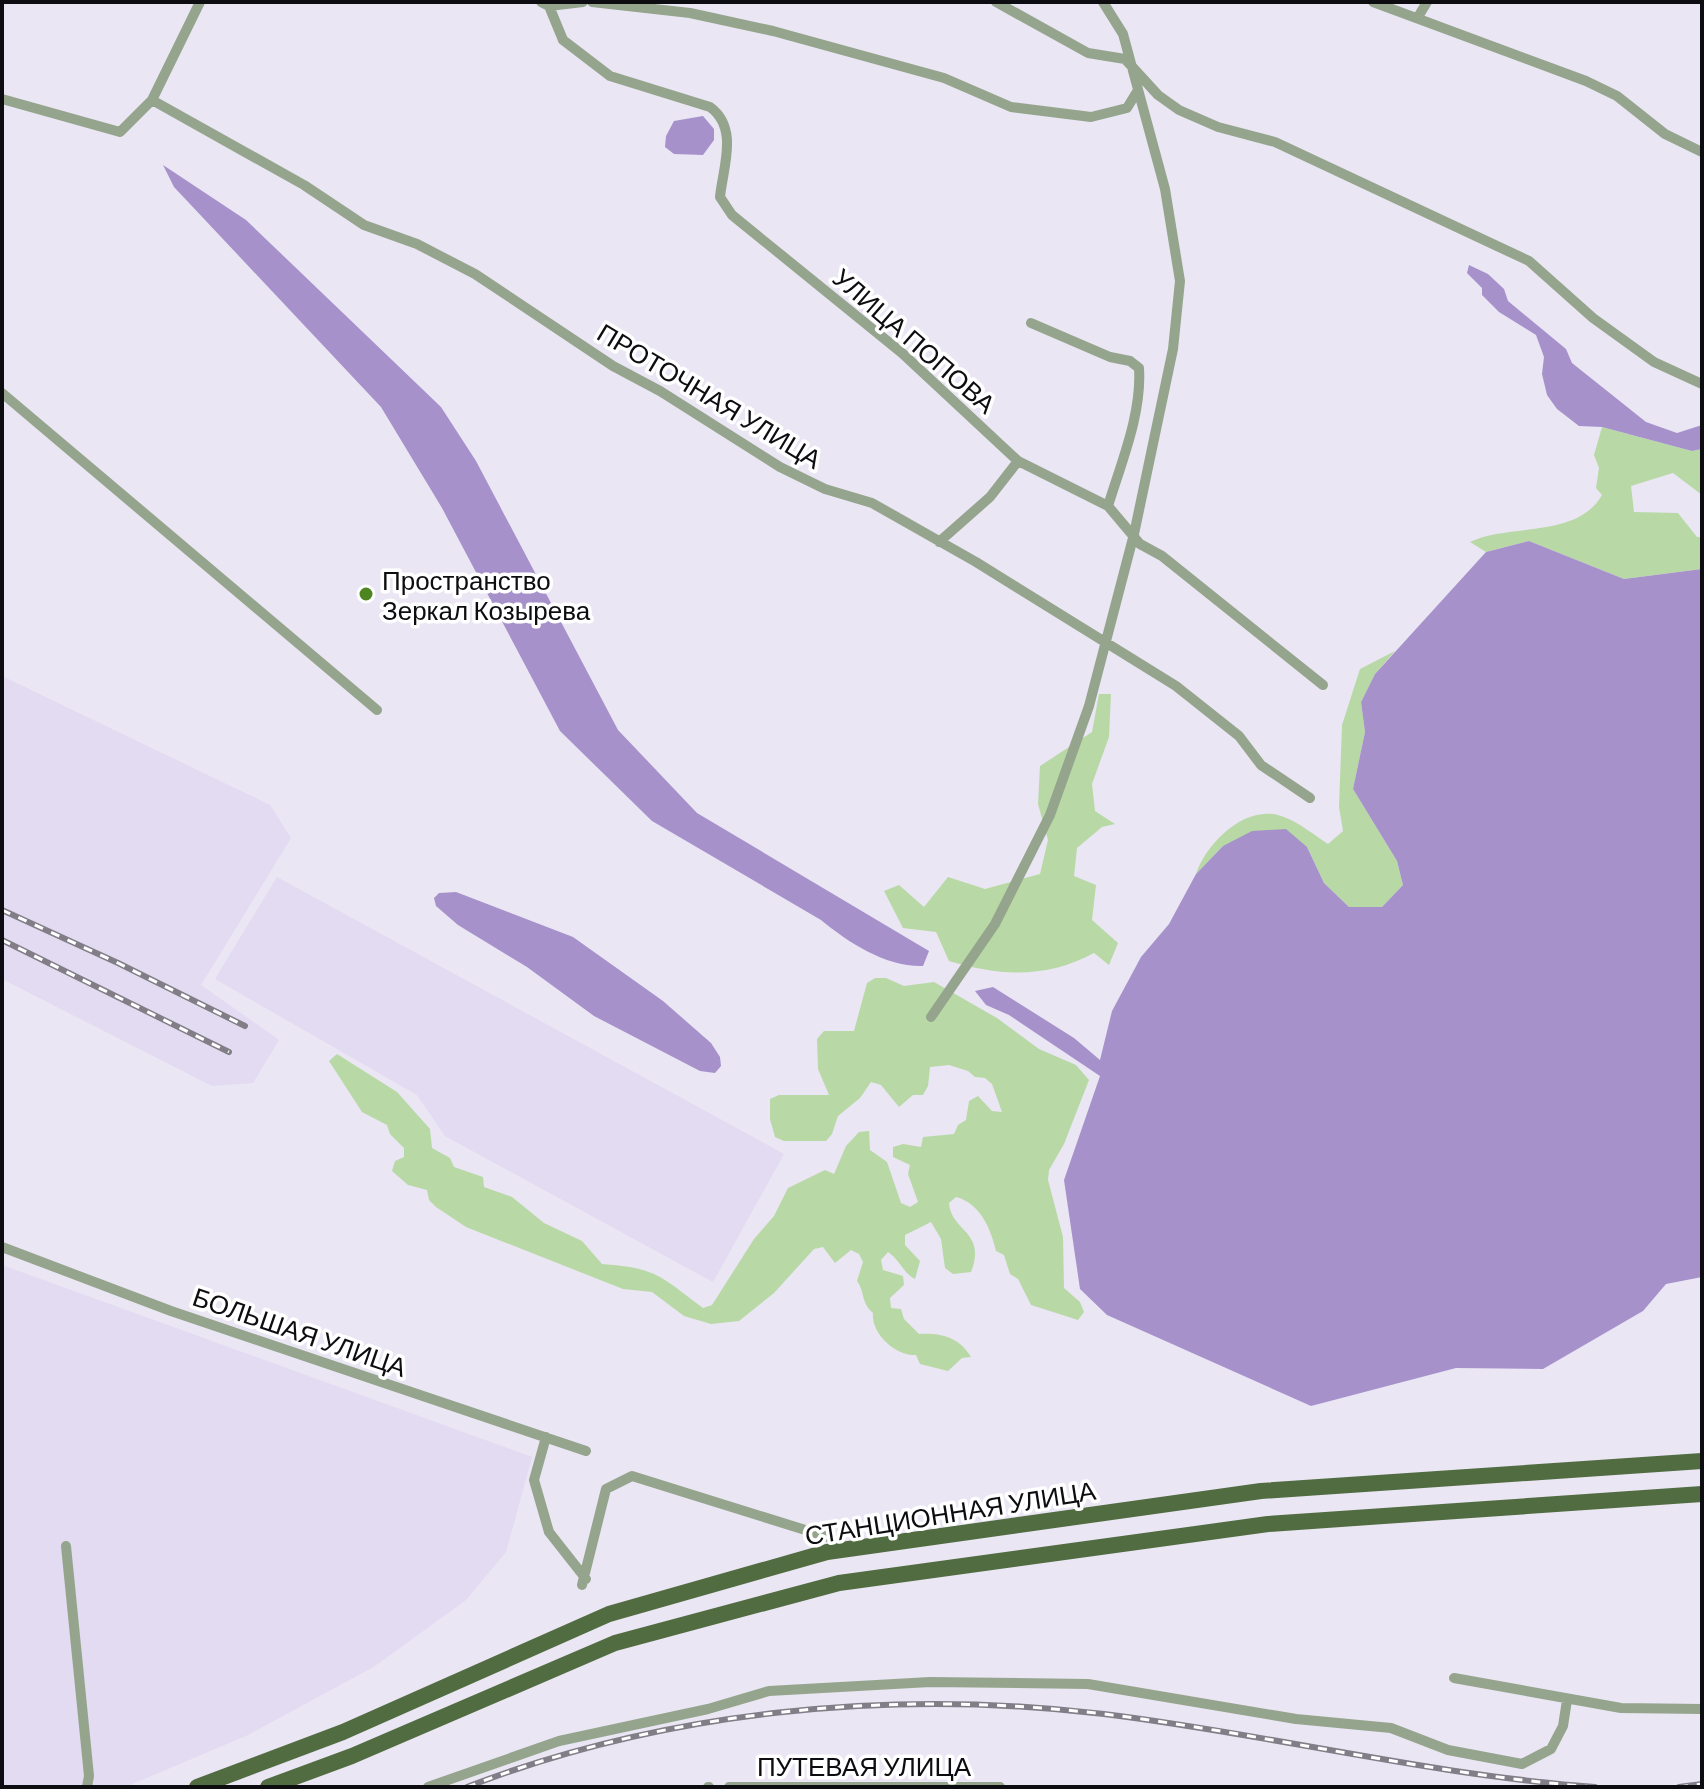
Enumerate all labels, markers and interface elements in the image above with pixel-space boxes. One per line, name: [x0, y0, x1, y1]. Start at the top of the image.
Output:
street label: УЛИЦА ПОПОВА: [828, 261, 1003, 419]
street label: ПРОТОЧНАЯ УЛИЦА: [593, 316, 828, 474]
place label: Пространство Зеркал Козырева: [382, 564, 591, 625]
marker: Пространство Зеркал Козырева: [357, 585, 375, 603]
street label: БОЛЬШАЯ УЛИЦА: [189, 1280, 412, 1382]
street label: СТАНЦИОННАЯ УЛИЦА: [802, 1474, 1098, 1550]
street label: ПУТЕВАЯ УЛИЦА: [757, 1750, 972, 1781]

